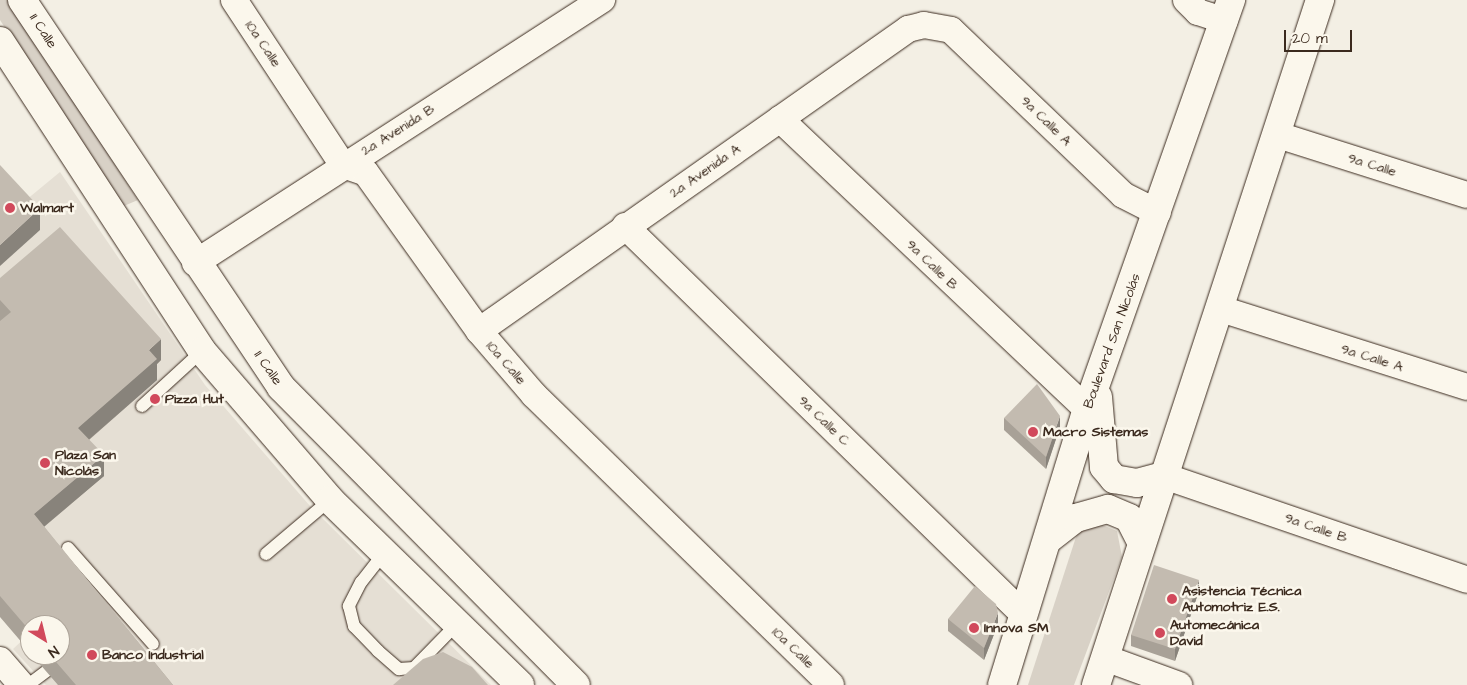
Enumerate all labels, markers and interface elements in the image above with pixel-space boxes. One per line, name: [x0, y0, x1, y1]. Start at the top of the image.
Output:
street label: 11 Calle: [26, 10, 60, 52]
street label: 10a Calle: [241, 18, 285, 70]
scale bar: [1287, 20, 1354, 52]
text: 20 m: [1292, 28, 1328, 49]
street label: 9a Calle A: [1017, 93, 1075, 149]
street label: 2a Avenida B: [358, 101, 438, 159]
street label: 2a Avenida A: [666, 140, 744, 202]
street label: 9a Calle: [1346, 150, 1398, 180]
place label: Walmart: [20, 200, 74, 216]
marker: Walmart: [4, 202, 16, 214]
street label: 9a Calle B: [903, 236, 961, 294]
street label: Boulevard San Nicolás: [1080, 271, 1144, 411]
street label: 10a Calle: [482, 338, 530, 388]
street label: 9a Calle A: [1339, 341, 1405, 375]
street label: 11 Calle: [250, 348, 286, 388]
place label: Pizza Hut: [165, 391, 224, 407]
street label: 9a Calle C: [795, 392, 853, 450]
marker: Pizza Hut: [149, 393, 161, 405]
place label: Macro Sistemas: [1043, 424, 1148, 440]
marker: Macro Sistemas: [1027, 426, 1039, 438]
place label: Plaza San Nicolás: [55, 447, 116, 480]
marker: Plaza San Nicolás: [39, 457, 51, 469]
street label: 9a Calle B: [1282, 509, 1350, 547]
place label: Asistencia Técnica Automotriz E.S.: [1182, 583, 1301, 616]
marker: Asistencia Técnica Automotriz E.S.: [1166, 593, 1178, 605]
north arrow: [20, 615, 70, 665]
place label: Automecánica David: [1170, 617, 1259, 650]
place label: Innova SM: [984, 620, 1049, 636]
marker: Innova SM: [968, 622, 980, 634]
street label: 10a Calle: [768, 624, 818, 672]
marker: Automecánica David: [1154, 627, 1166, 639]
text: N: [44, 641, 63, 662]
place label: Banco Industrial: [102, 647, 204, 663]
marker: Banco Industrial: [86, 649, 98, 661]

